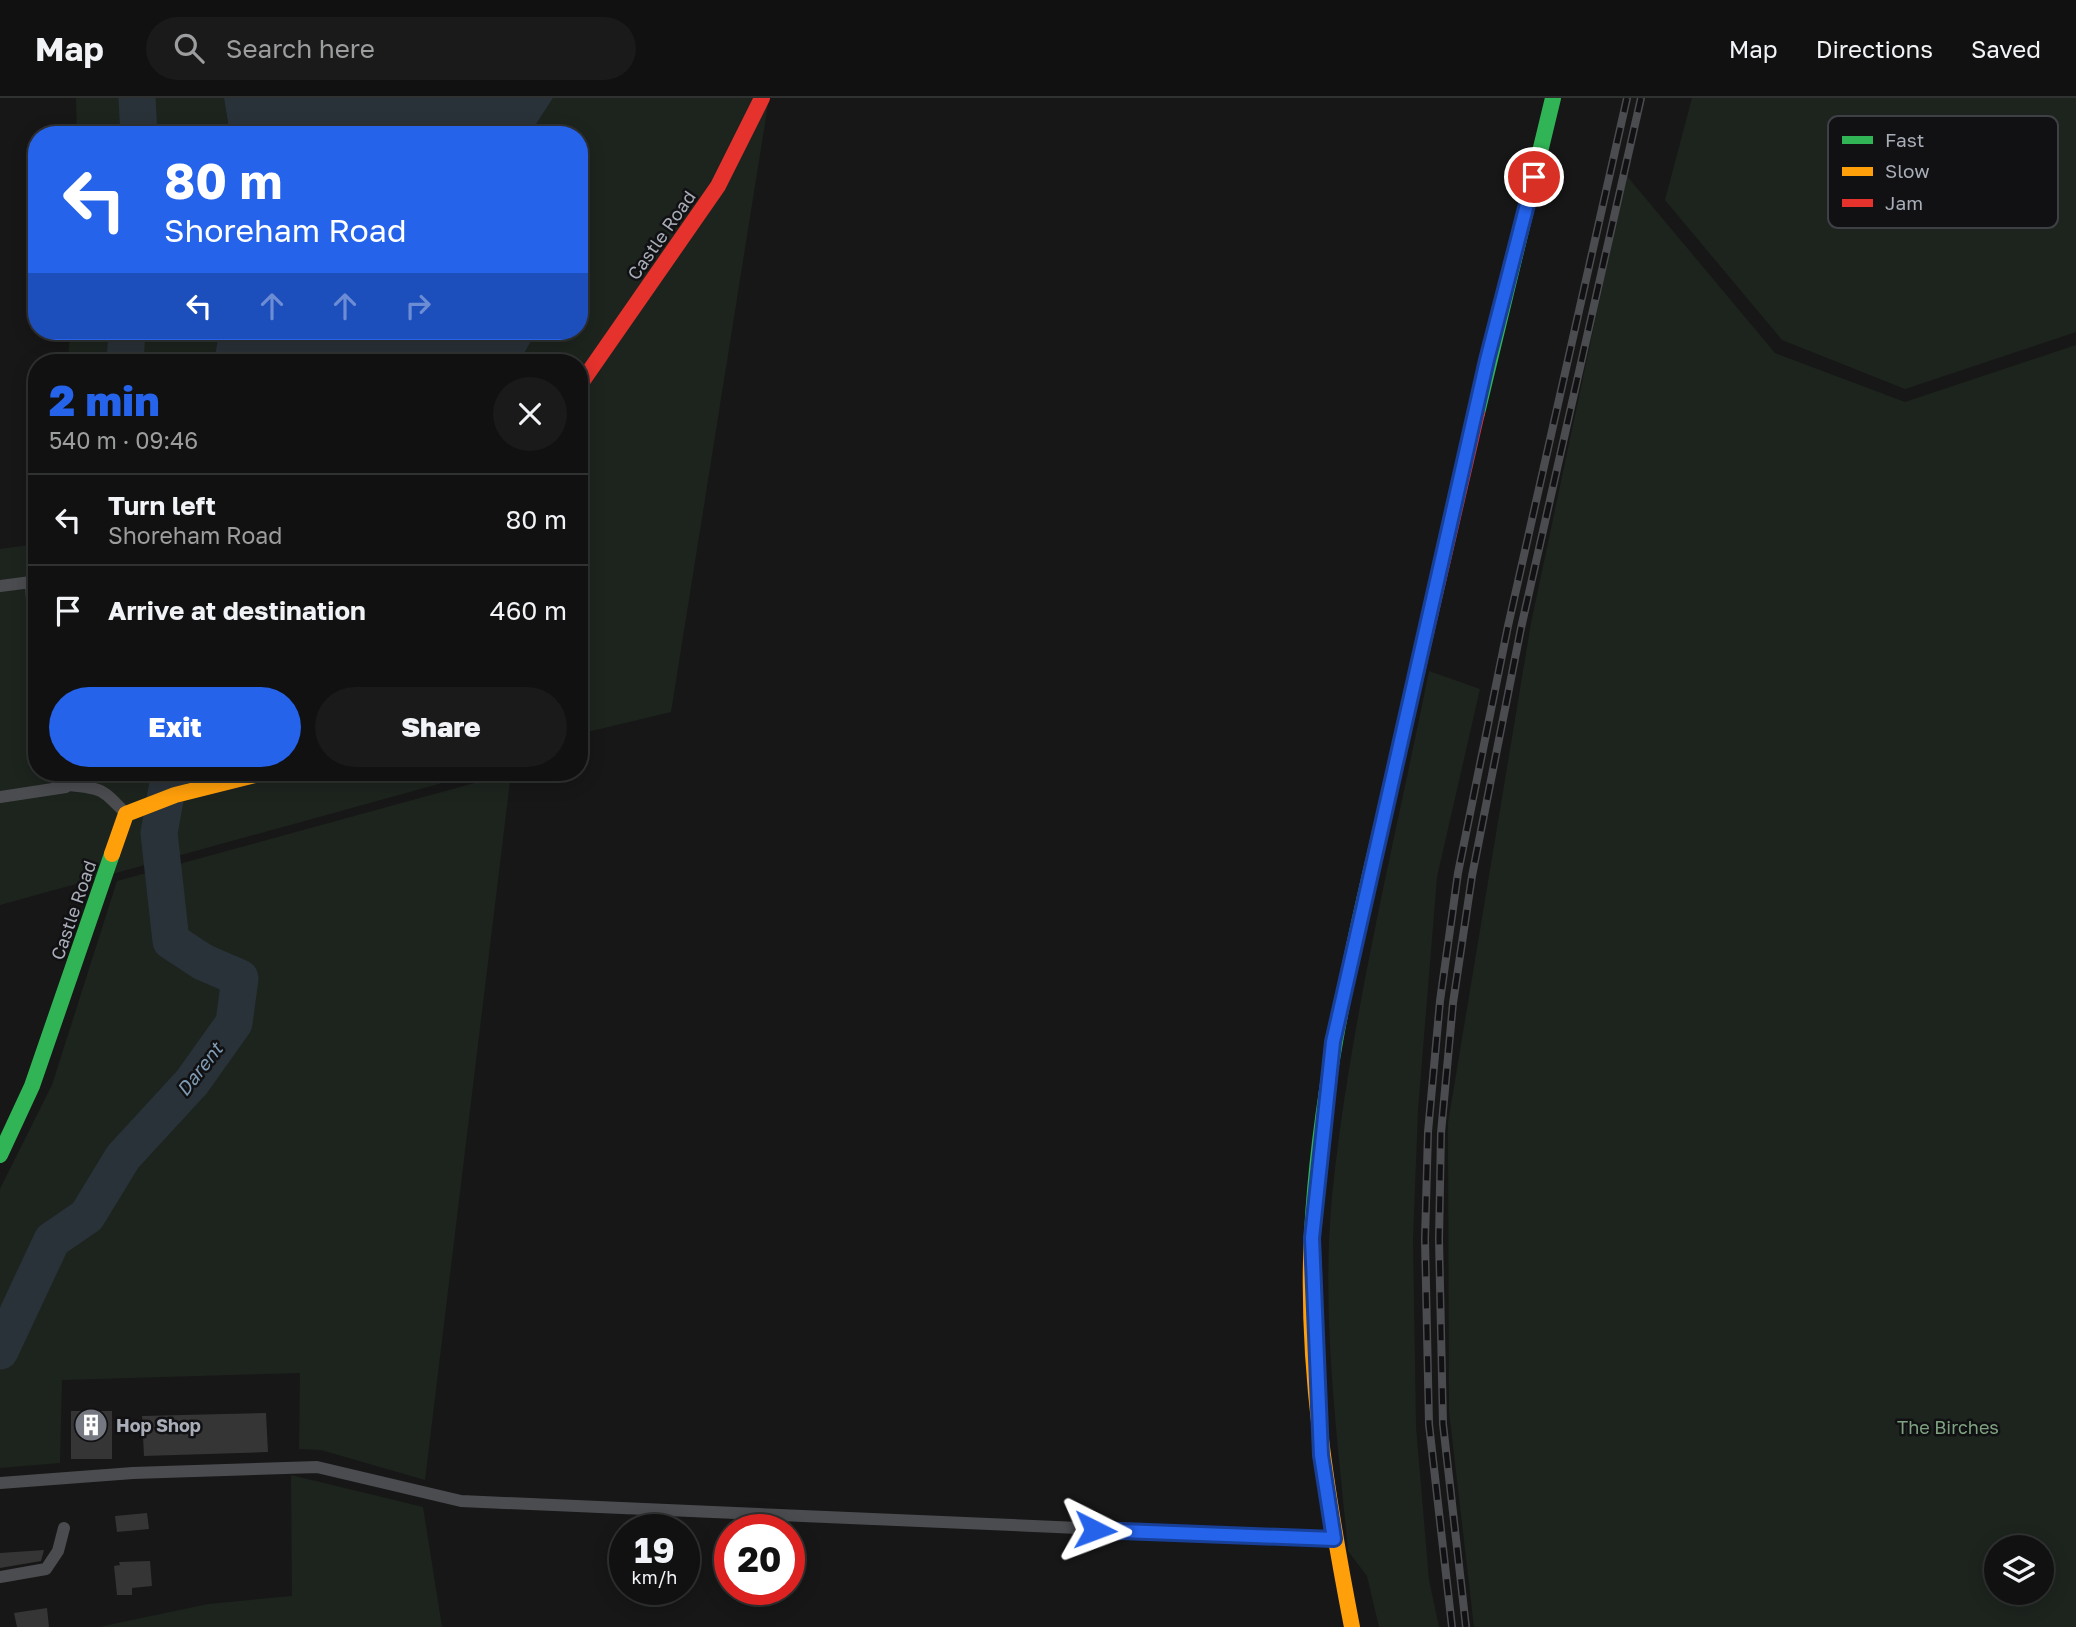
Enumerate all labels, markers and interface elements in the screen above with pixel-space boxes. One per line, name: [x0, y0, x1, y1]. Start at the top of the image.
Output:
search box: [146, 17, 636, 80]
text: Map: [35, 29, 104, 68]
icon: search: [170, 29, 208, 67]
text: Search here: [226, 33, 375, 64]
text: Map: [1729, 34, 1778, 63]
text: Directions: [1816, 34, 1933, 63]
text: Saved: [1971, 34, 2041, 63]
legend: [1828, 116, 2058, 228]
text: Fast: [1885, 128, 1924, 151]
pin: [1504, 147, 1564, 207]
text: 80 m: [164, 151, 282, 210]
icon: left: [49, 154, 140, 245]
icon: arrive: [1515, 158, 1553, 196]
text: Slow: [1885, 159, 1930, 182]
street label: Castle Road: [622, 186, 700, 284]
text: Jam: [1885, 191, 1923, 214]
text: Shoreham Road: [164, 211, 407, 249]
icon: left: [180, 287, 218, 325]
icon: ahead: [253, 287, 291, 325]
icon: ahead: [326, 287, 364, 325]
icon: right: [399, 287, 437, 325]
text: 2 min: [49, 375, 160, 425]
button: close: [493, 377, 567, 451]
text: 540 m · 09:46: [49, 426, 198, 454]
text: Turn left: [108, 490, 216, 521]
icon: left: [49, 501, 87, 539]
text: 80 m: [506, 504, 567, 535]
text: Shoreham Road: [108, 521, 282, 549]
icon: arrive: [49, 592, 87, 630]
text: Arrive at destination: [108, 595, 366, 626]
text: 460 m: [490, 595, 567, 626]
button: Exit: [49, 687, 301, 767]
button: Share: [315, 687, 567, 767]
street label: Castle Road: [46, 857, 100, 963]
water label: Darent: [171, 1036, 228, 1100]
building icon: Hop Shop: [72, 1406, 110, 1444]
place label: Hop Shop: [116, 1414, 201, 1436]
park label: The Birches: [1897, 1416, 1999, 1438]
position arrow: [1058, 1493, 1132, 1567]
speed limit sign: 20: [714, 1514, 805, 1605]
text: 19: [634, 1529, 675, 1571]
map controls: [1984, 1535, 2054, 1605]
button: layers: [1984, 1535, 2054, 1605]
text: km/h: [632, 1566, 677, 1588]

